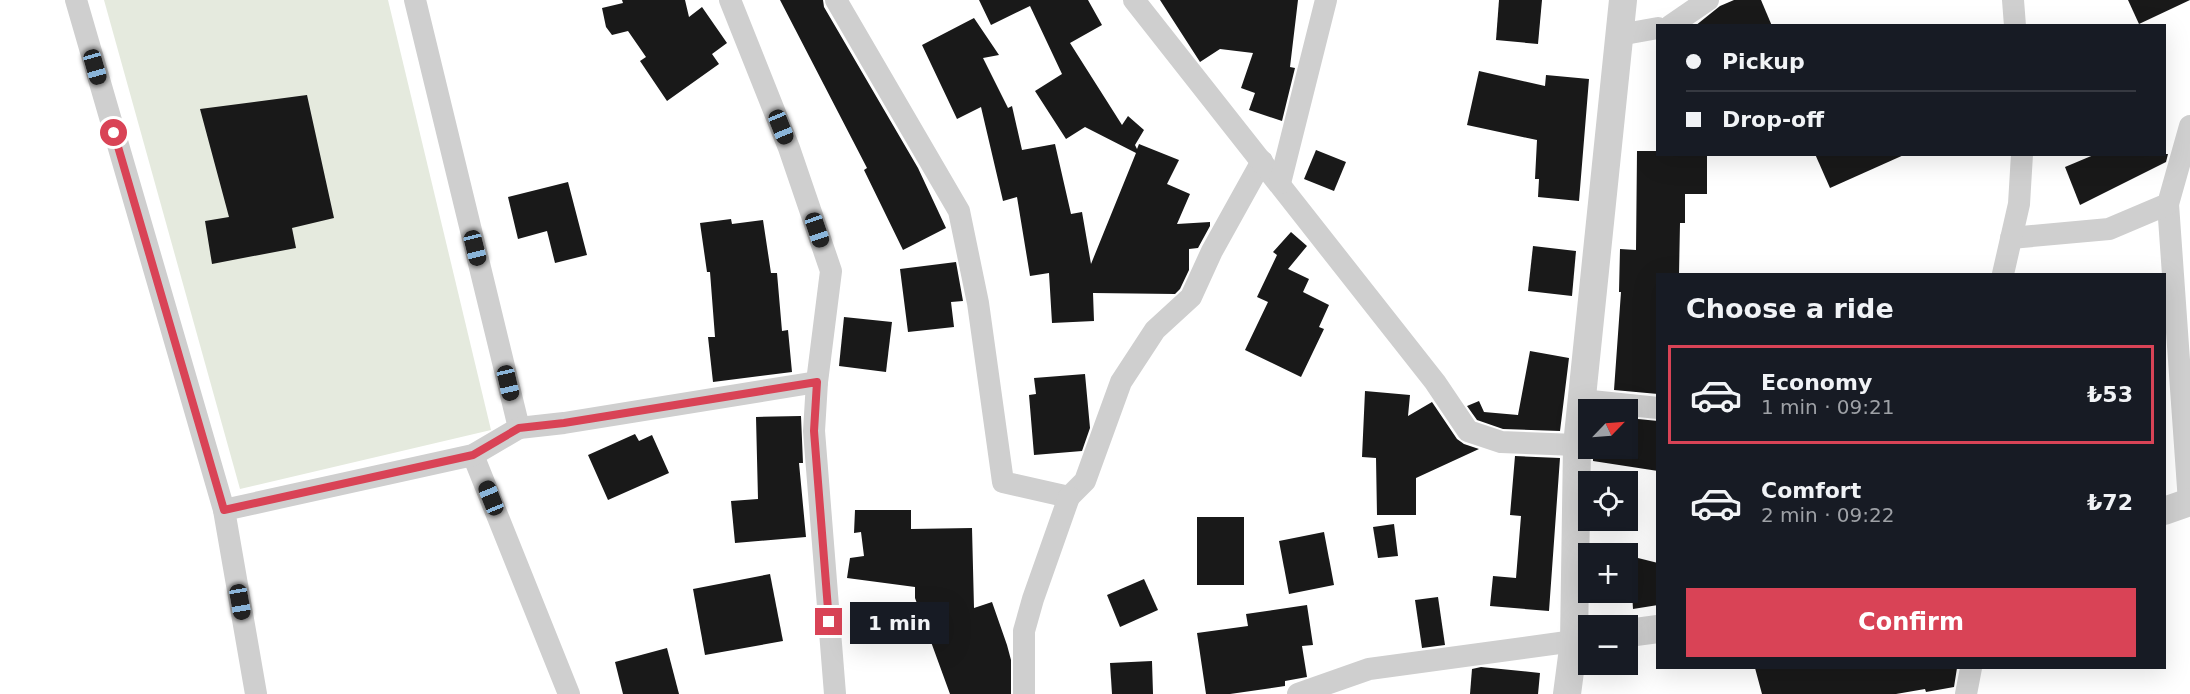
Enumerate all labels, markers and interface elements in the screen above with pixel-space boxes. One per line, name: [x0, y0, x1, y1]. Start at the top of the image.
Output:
car: [81, 47, 109, 87]
text: Pickup: [1722, 49, 1805, 74]
car: [766, 107, 796, 147]
text: Drop-off: [1722, 107, 1824, 132]
route start: [100, 119, 127, 146]
car: [803, 210, 831, 250]
car: [462, 228, 488, 268]
text: Choose a ride: [1686, 293, 1894, 324]
car: [495, 363, 521, 403]
icon: car: [1689, 368, 1743, 422]
text: Economy: [1761, 370, 1872, 395]
text: ₺53: [2087, 382, 2133, 407]
text: 1 min · 09:21: [1761, 395, 1895, 419]
north arrow: [1578, 399, 1638, 459]
map controls: [1578, 399, 1638, 675]
button: locate: [1578, 471, 1638, 531]
icon: car: [1689, 476, 1743, 530]
car: [476, 478, 506, 518]
text: Comfort: [1761, 478, 1861, 503]
text: ₺72: [2087, 490, 2133, 515]
text: 2 min · 09:22: [1761, 503, 1895, 527]
button: +: [1578, 543, 1638, 603]
car: [228, 583, 252, 621]
button: Confirm: [1686, 588, 2136, 657]
callout: 1 min: [850, 601, 949, 643]
route end: [815, 608, 842, 635]
text: 1 min: [868, 611, 931, 635]
button: −: [1578, 615, 1638, 675]

